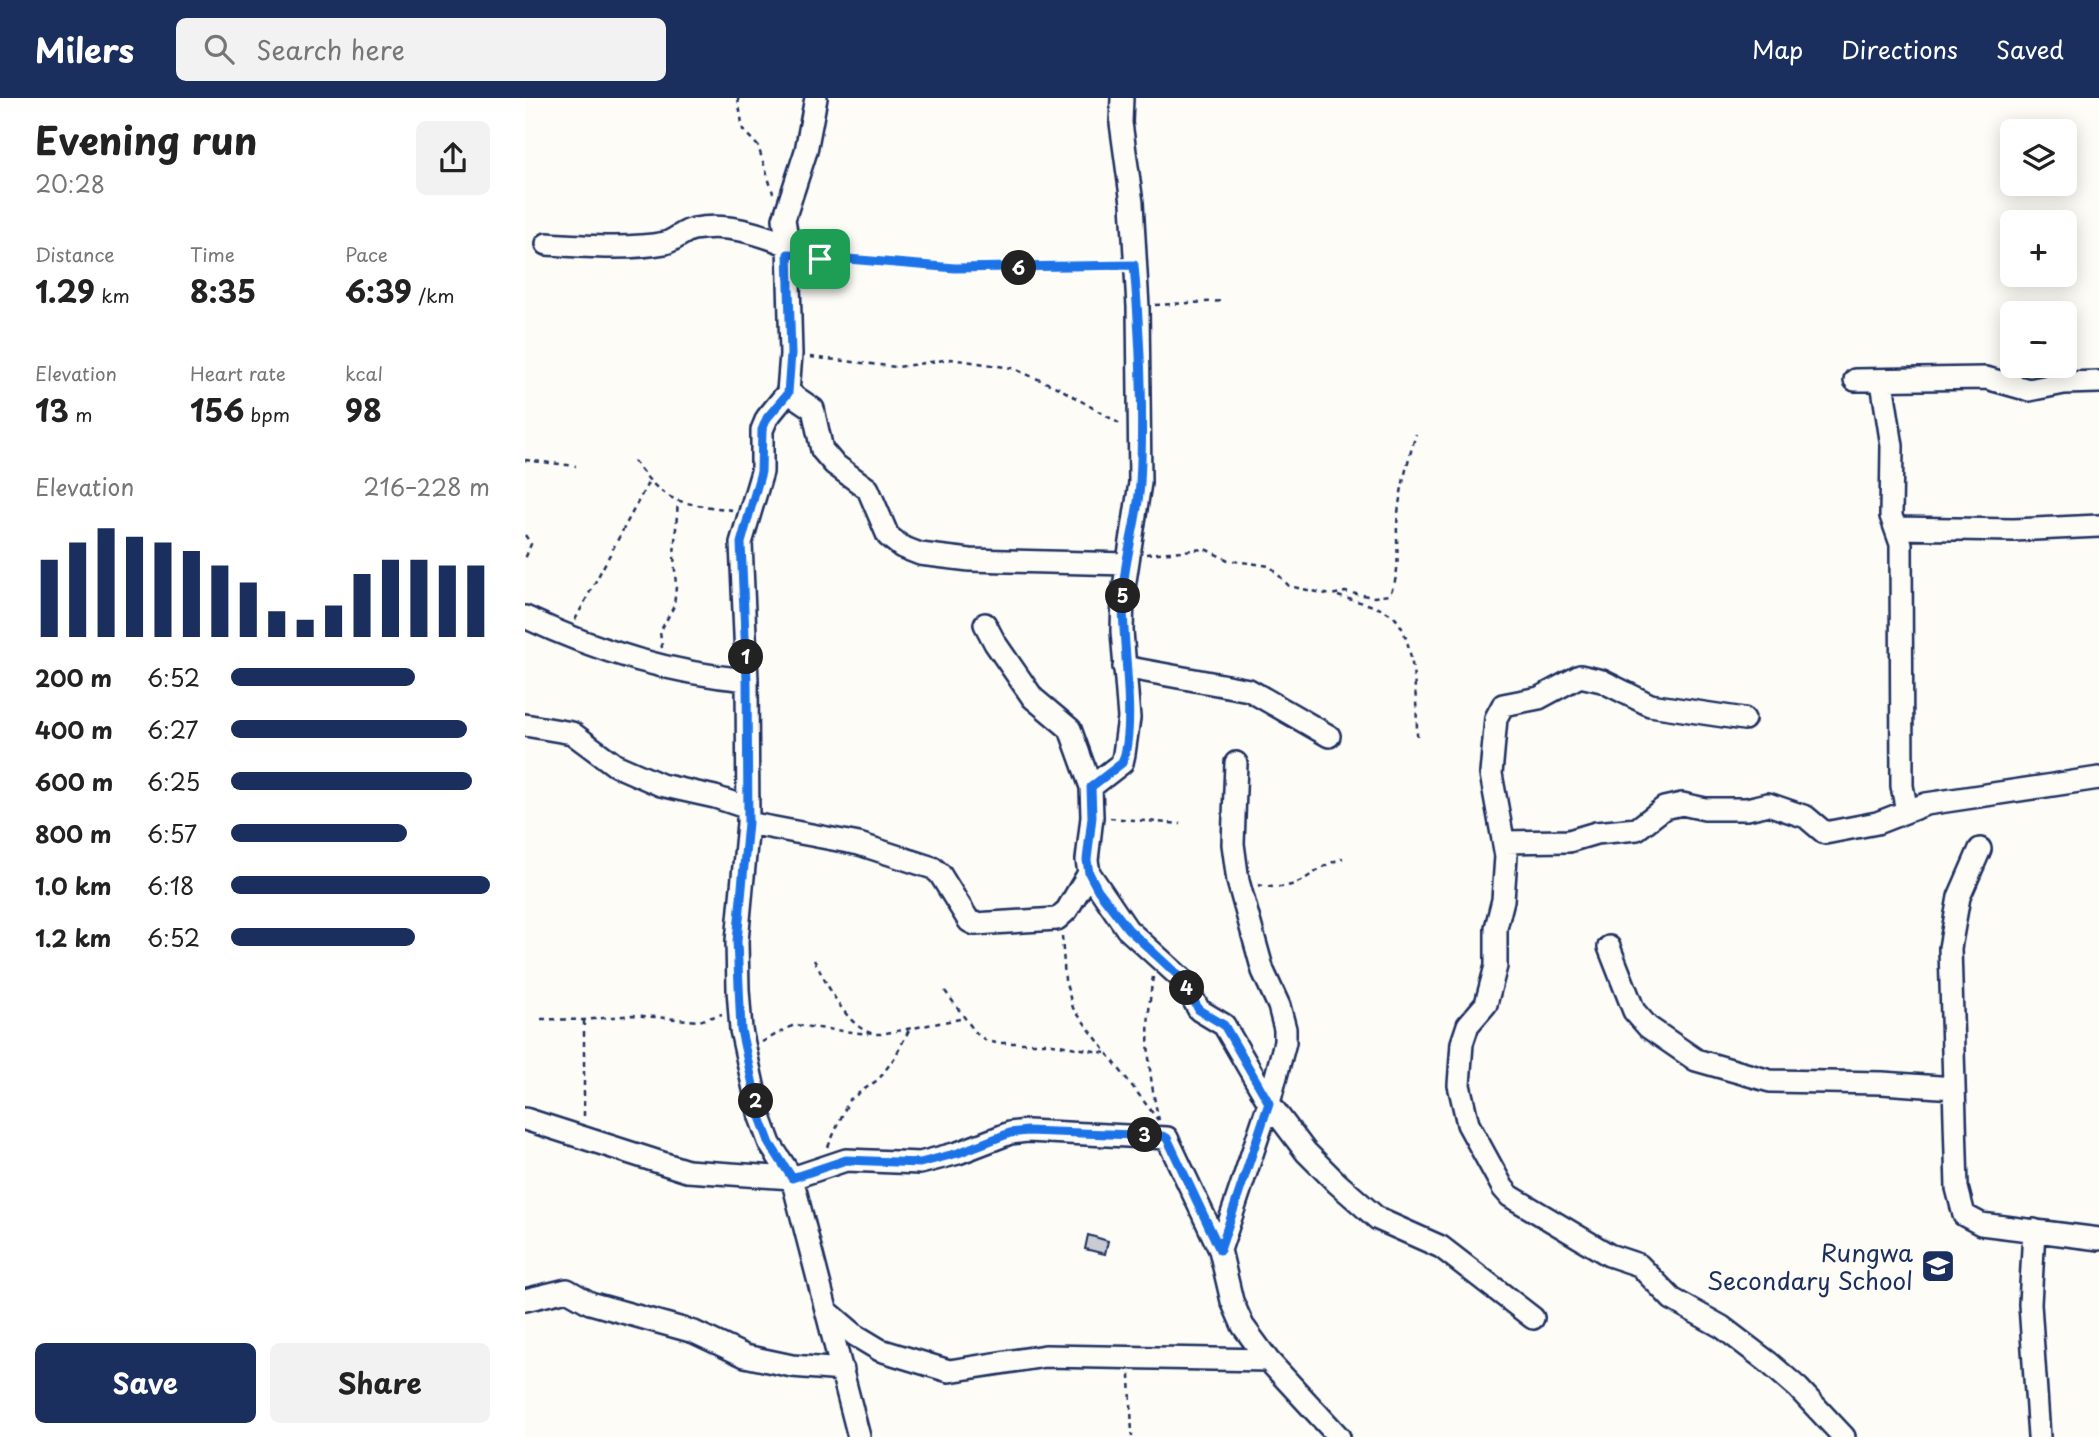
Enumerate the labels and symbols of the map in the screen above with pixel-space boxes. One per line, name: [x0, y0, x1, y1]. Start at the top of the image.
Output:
pin: [790, 229, 850, 289]
pin: 6: [1001, 250, 1037, 286]
pin: 5: [1105, 578, 1141, 614]
pin: 1: [729, 640, 763, 674]
pin: 4: [1169, 970, 1205, 1006]
pin: 2: [739, 1084, 773, 1118]
pin: 3: [1127, 1118, 1163, 1152]
place label: Rungwa Secondary School: [1707, 1234, 1913, 1298]
school or university icon: Rungwa Secondary School: [1919, 1247, 1957, 1285]

